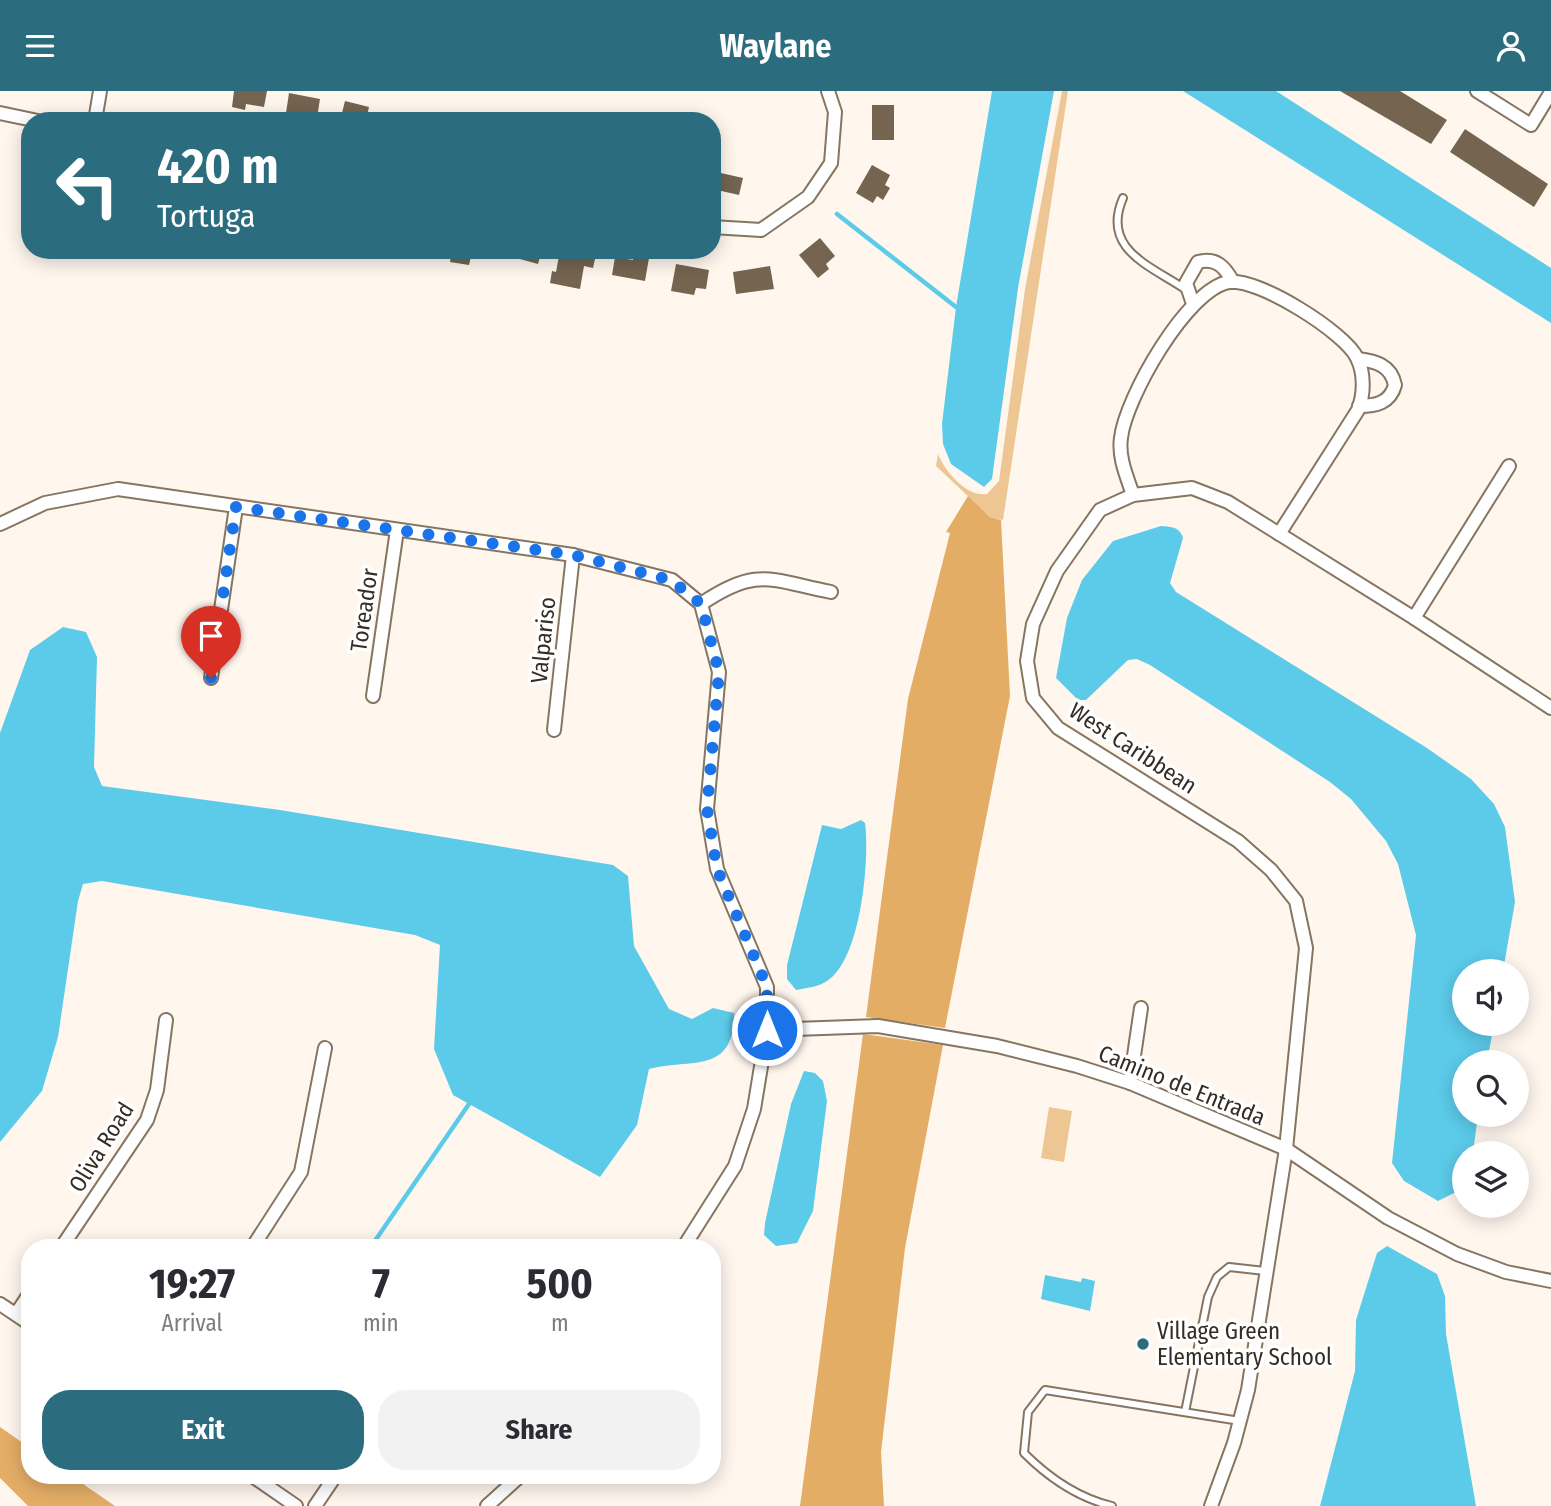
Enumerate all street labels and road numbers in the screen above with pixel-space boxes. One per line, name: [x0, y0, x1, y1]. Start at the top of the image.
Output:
street label: Toreador: [344, 567, 384, 653]
street label: Valpariso: [525, 595, 561, 685]
street label: West Caribbean: [1064, 696, 1202, 800]
street label: Camino de Entrada: [1095, 1039, 1269, 1131]
street label: Oliva Road: [62, 1097, 140, 1197]

